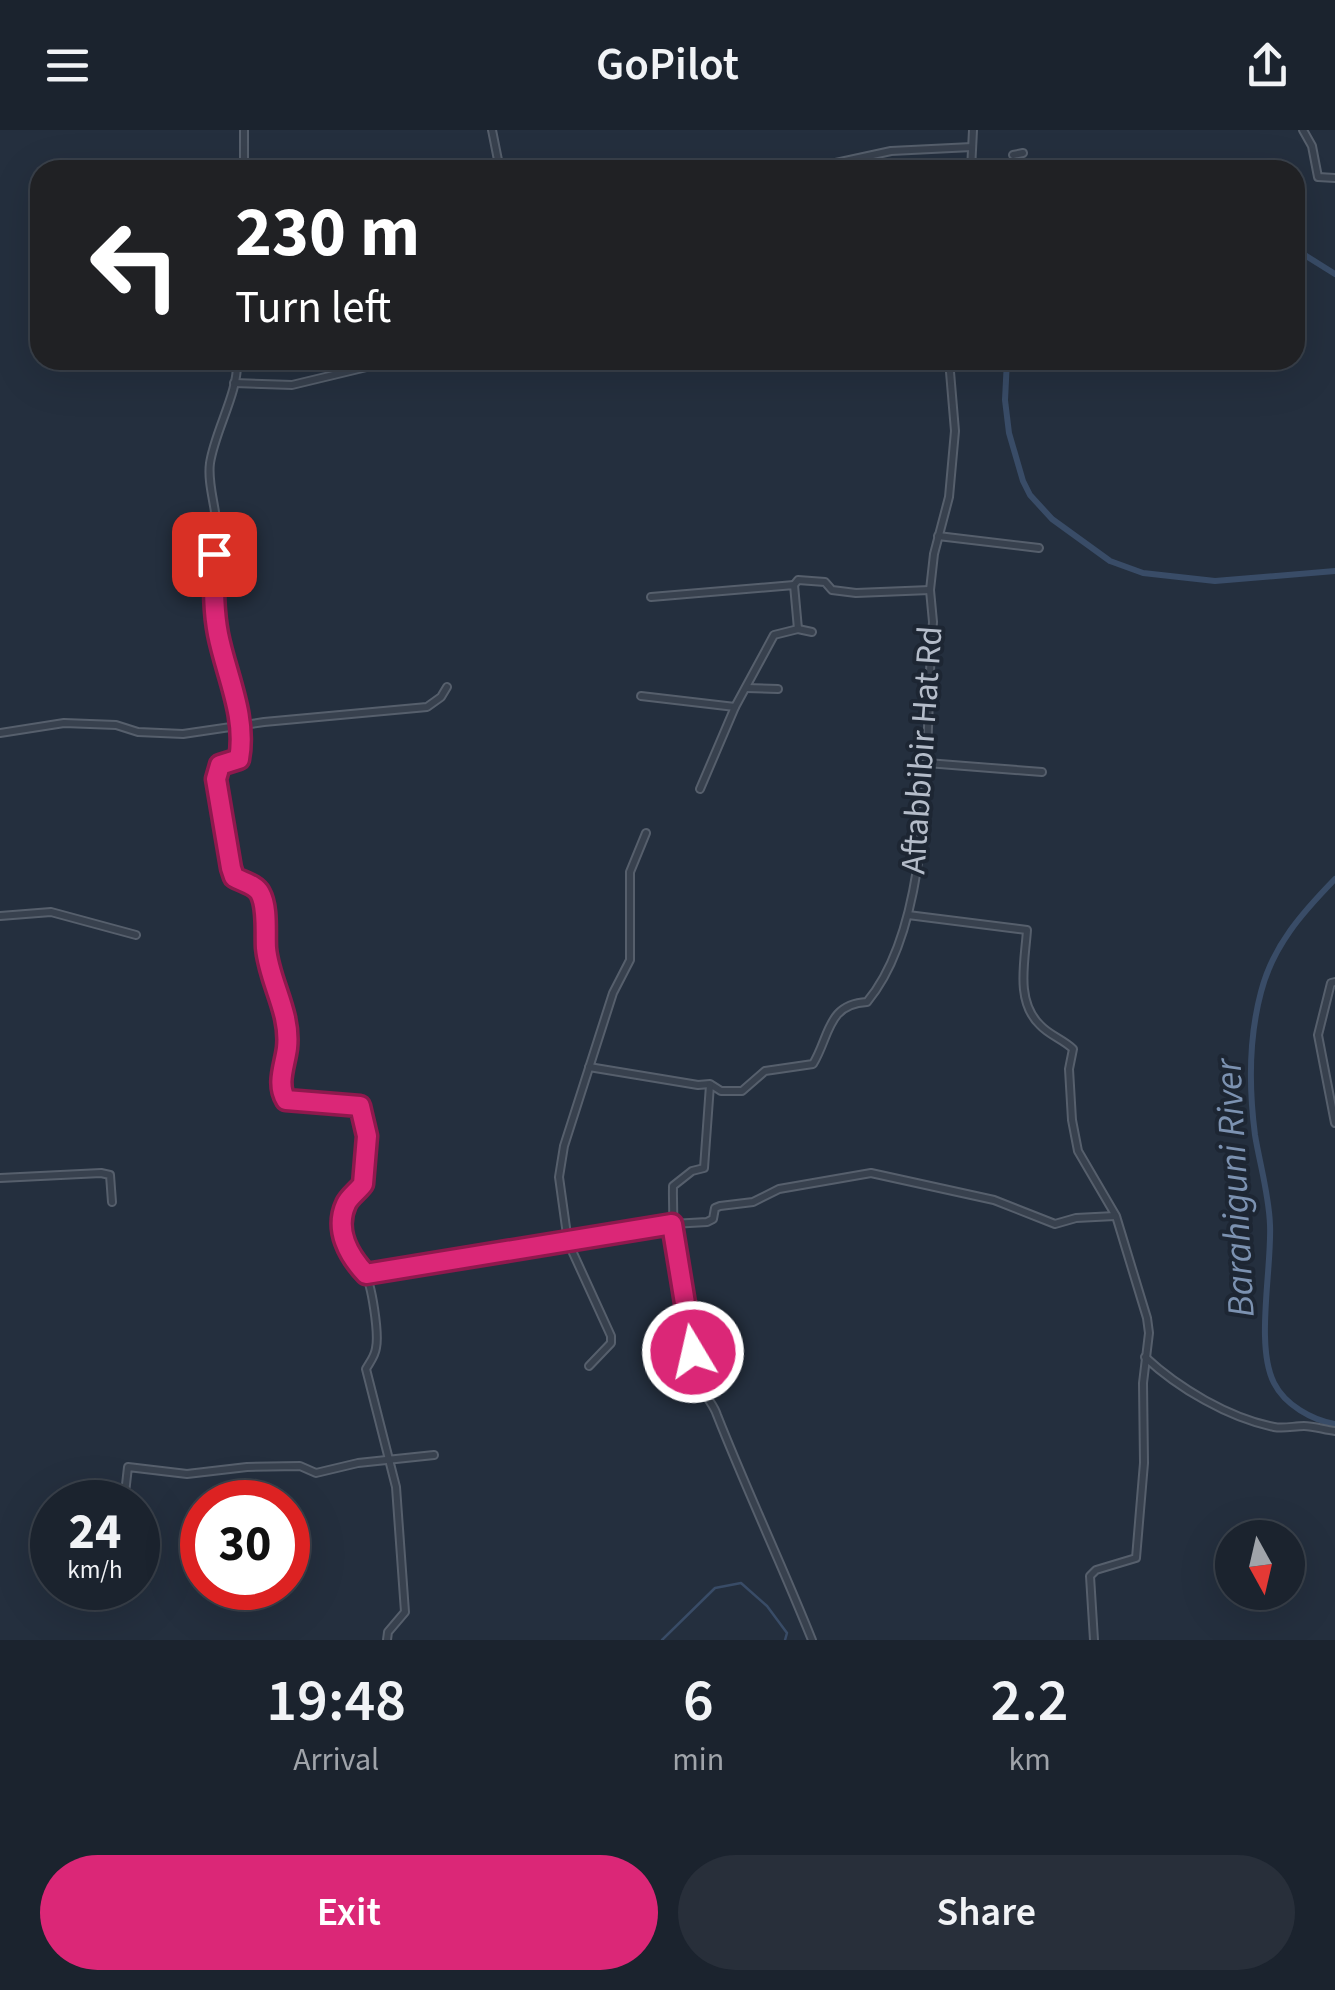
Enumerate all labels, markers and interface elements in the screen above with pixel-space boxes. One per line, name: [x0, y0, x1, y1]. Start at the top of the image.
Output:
text: GoPilot: [596, 33, 739, 97]
icon: menu: [40, 38, 95, 93]
icon: share: [1240, 38, 1295, 93]
text: 230 m: [235, 183, 420, 283]
icon: left: [70, 200, 200, 330]
text: Turn left: [235, 276, 391, 340]
pin: [172, 512, 257, 597]
icon: arrive: [187, 527, 242, 582]
street label: Aftabbibir Hat Rd: [888, 624, 956, 876]
water label: Barahiguni River: [1201, 1055, 1269, 1319]
position arrow: [641, 1300, 745, 1404]
speed limit sign: 30: [180, 1480, 310, 1610]
text: 24: [69, 1497, 121, 1568]
north arrow: [1215, 1520, 1305, 1610]
map controls: [1215, 1520, 1305, 1610]
text: km/h: [67, 1552, 123, 1588]
text: 19:48: [266, 1659, 406, 1744]
text: 6: [683, 1659, 714, 1744]
text: 2.2: [991, 1659, 1069, 1744]
text: Arrival: [293, 1737, 379, 1783]
text: min: [672, 1737, 724, 1783]
text: km: [1008, 1737, 1051, 1783]
button: Exit: [40, 1855, 658, 1970]
button: Share: [678, 1855, 1295, 1970]

